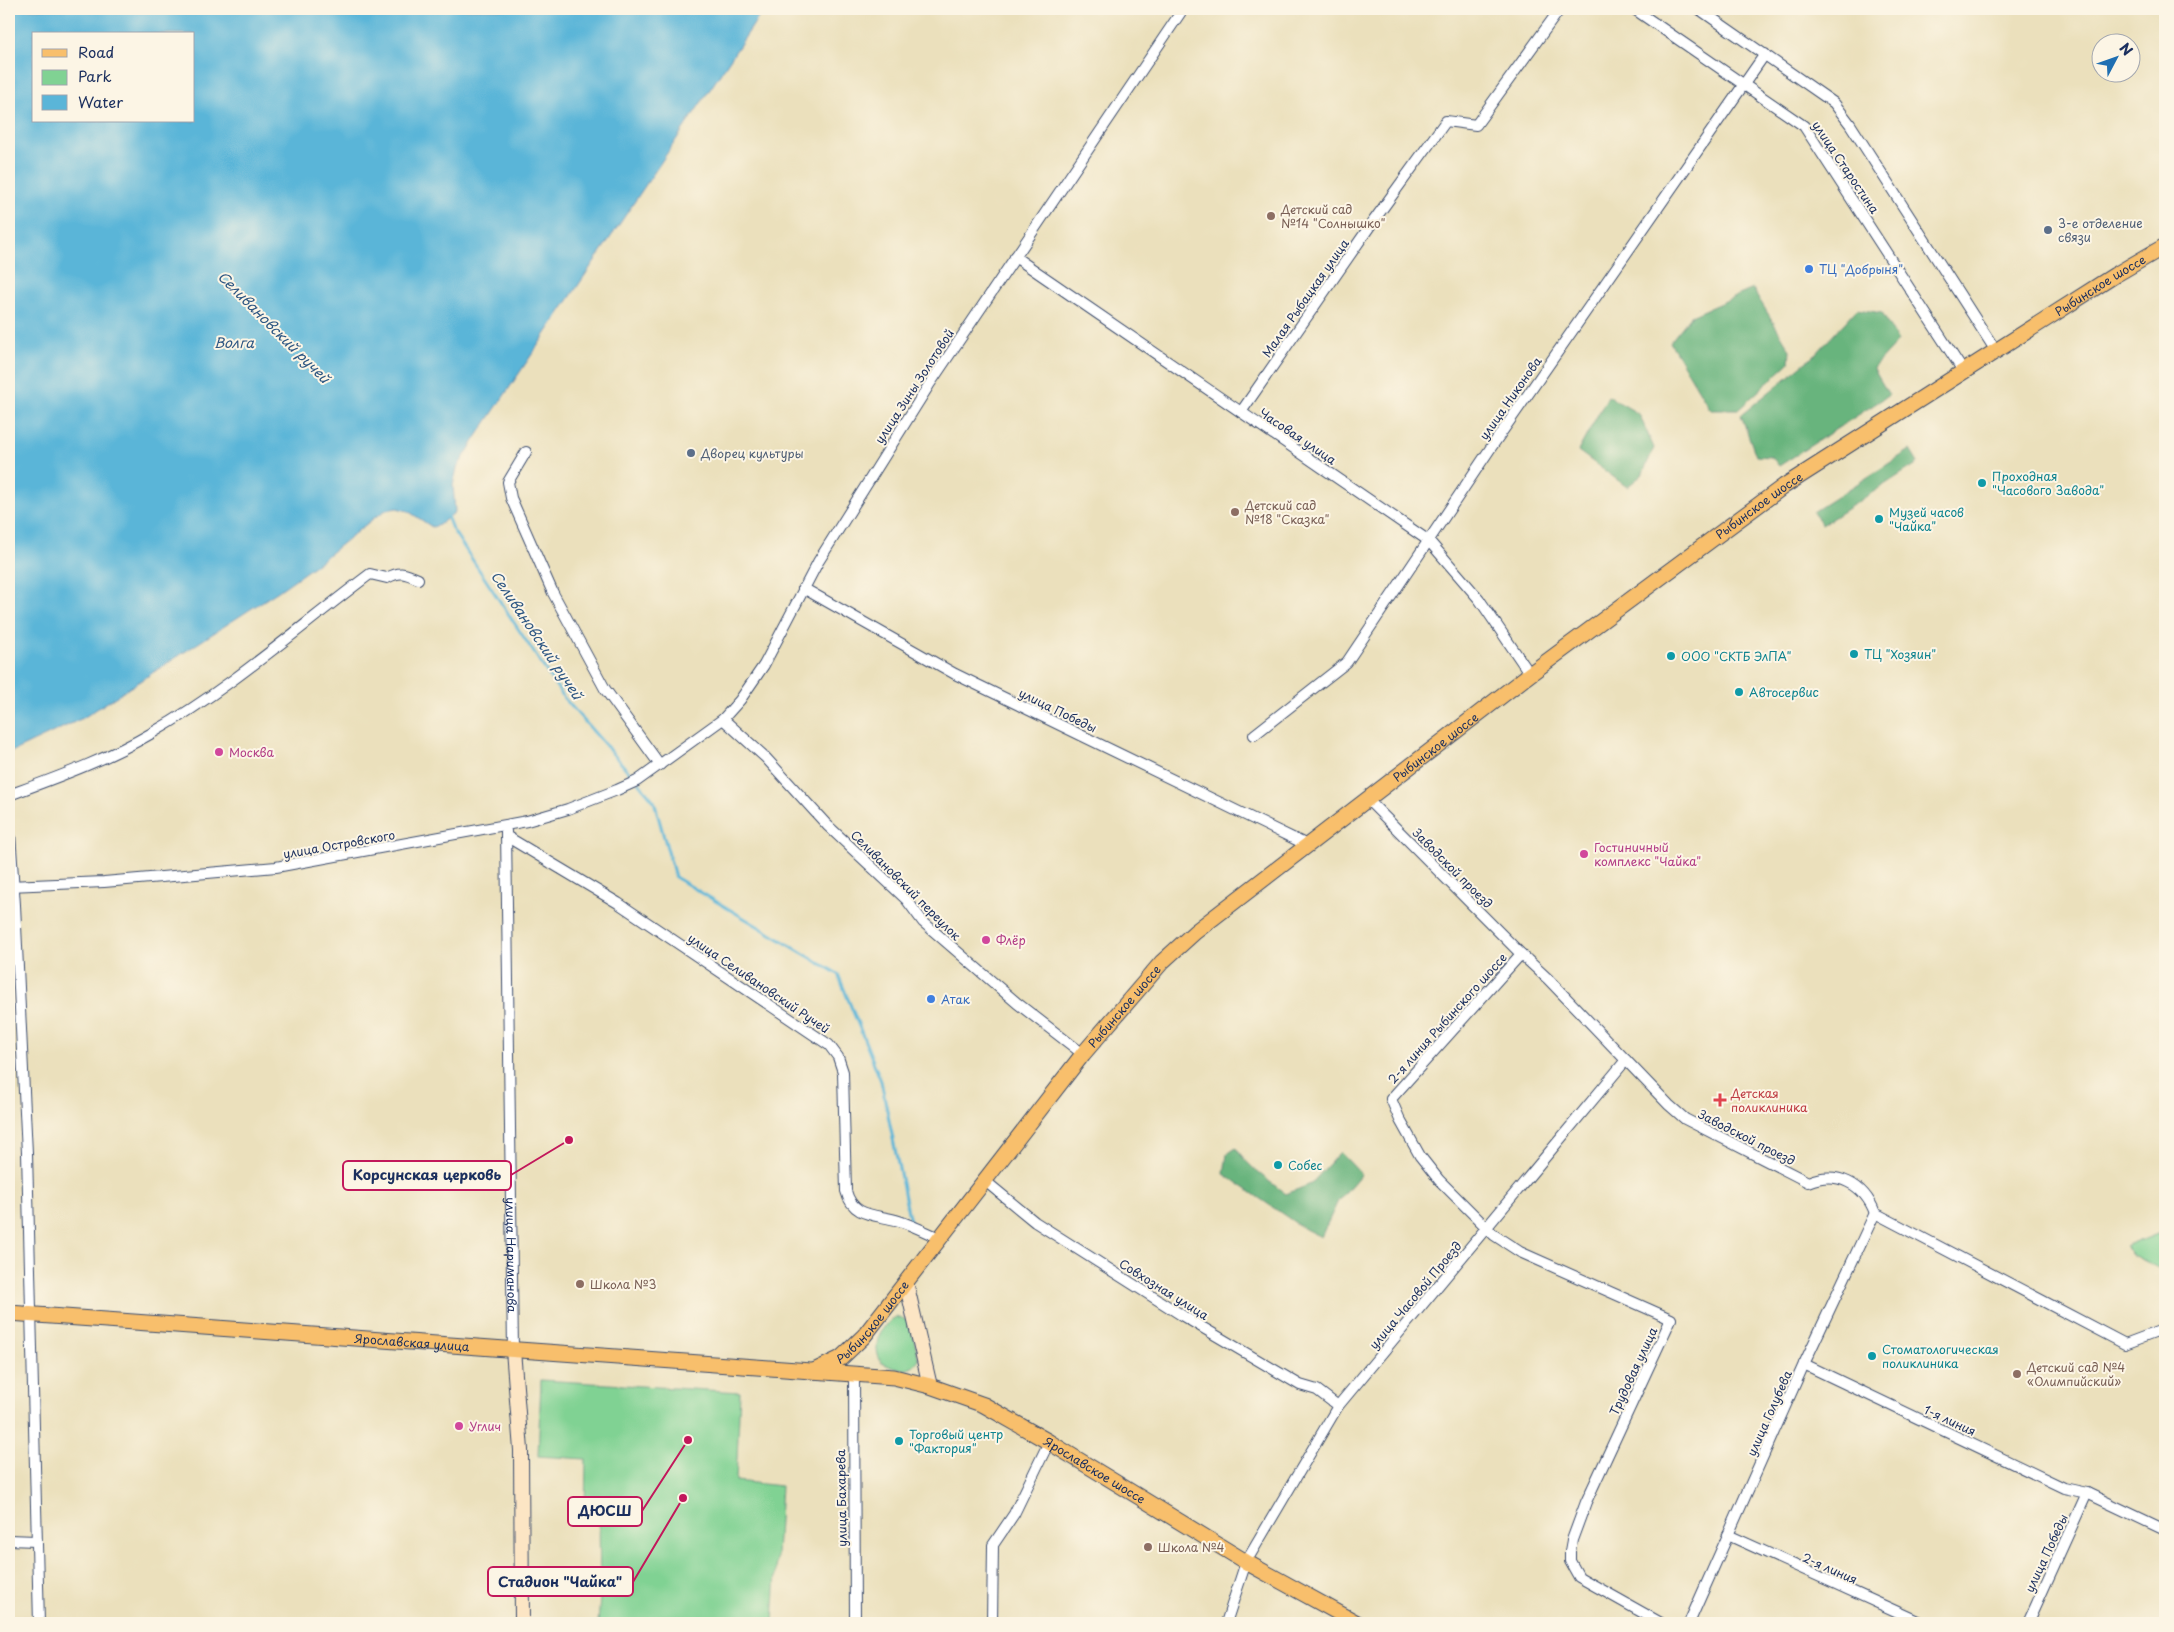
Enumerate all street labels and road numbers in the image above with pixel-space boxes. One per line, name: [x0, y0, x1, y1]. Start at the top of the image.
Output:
street label: улица Старостина: [1808, 117, 1884, 217]
street label: Малая Рыбацкая улица: [1257, 235, 1353, 361]
street label: Рыбинское шоссе: [2051, 250, 2149, 320]
street label: улица Зины Золотовой: [870, 325, 958, 447]
street label: улица Никонова: [1475, 352, 1546, 443]
street label: Часовая улица: [1256, 404, 1341, 469]
street label: Рыбинское шоссе: [1712, 467, 1806, 543]
street label: улица Победы: [1016, 683, 1100, 737]
street label: Рыбинское шоссе: [1389, 708, 1482, 786]
street label: Заводской проезд: [1409, 824, 1497, 912]
street label: улица Островского: [282, 825, 397, 863]
street label: Селивановский переулок: [847, 826, 966, 945]
street label: улица Селивановский Ручей: [684, 929, 834, 1037]
street label: 2-я линия Рыбинского шоссе: [1383, 949, 1511, 1087]
street label: Рыбинское шоссе: [1083, 961, 1165, 1051]
street label: Заводской проезд: [1695, 1105, 1799, 1169]
street label: улица Нариманова: [502, 1197, 522, 1313]
street label: улица Часовой Проезд: [1364, 1237, 1466, 1353]
street label: Совхозная улица: [1116, 1254, 1213, 1324]
street label: Рыбинское шоссе: [834, 1277, 913, 1368]
street label: Трудовая улица: [1605, 1324, 1662, 1418]
street label: Ярославская улица: [353, 1329, 471, 1355]
street label: улица Голубева: [1742, 1367, 1796, 1459]
street label: 1-я линия: [1921, 1400, 1979, 1440]
street label: Ярославское шоссе: [1040, 1431, 1149, 1508]
street label: улица Бахарева: [831, 1449, 851, 1547]
street label: улица Победы: [2020, 1511, 2072, 1595]
street label: 2-я линия: [1800, 1548, 1860, 1588]

